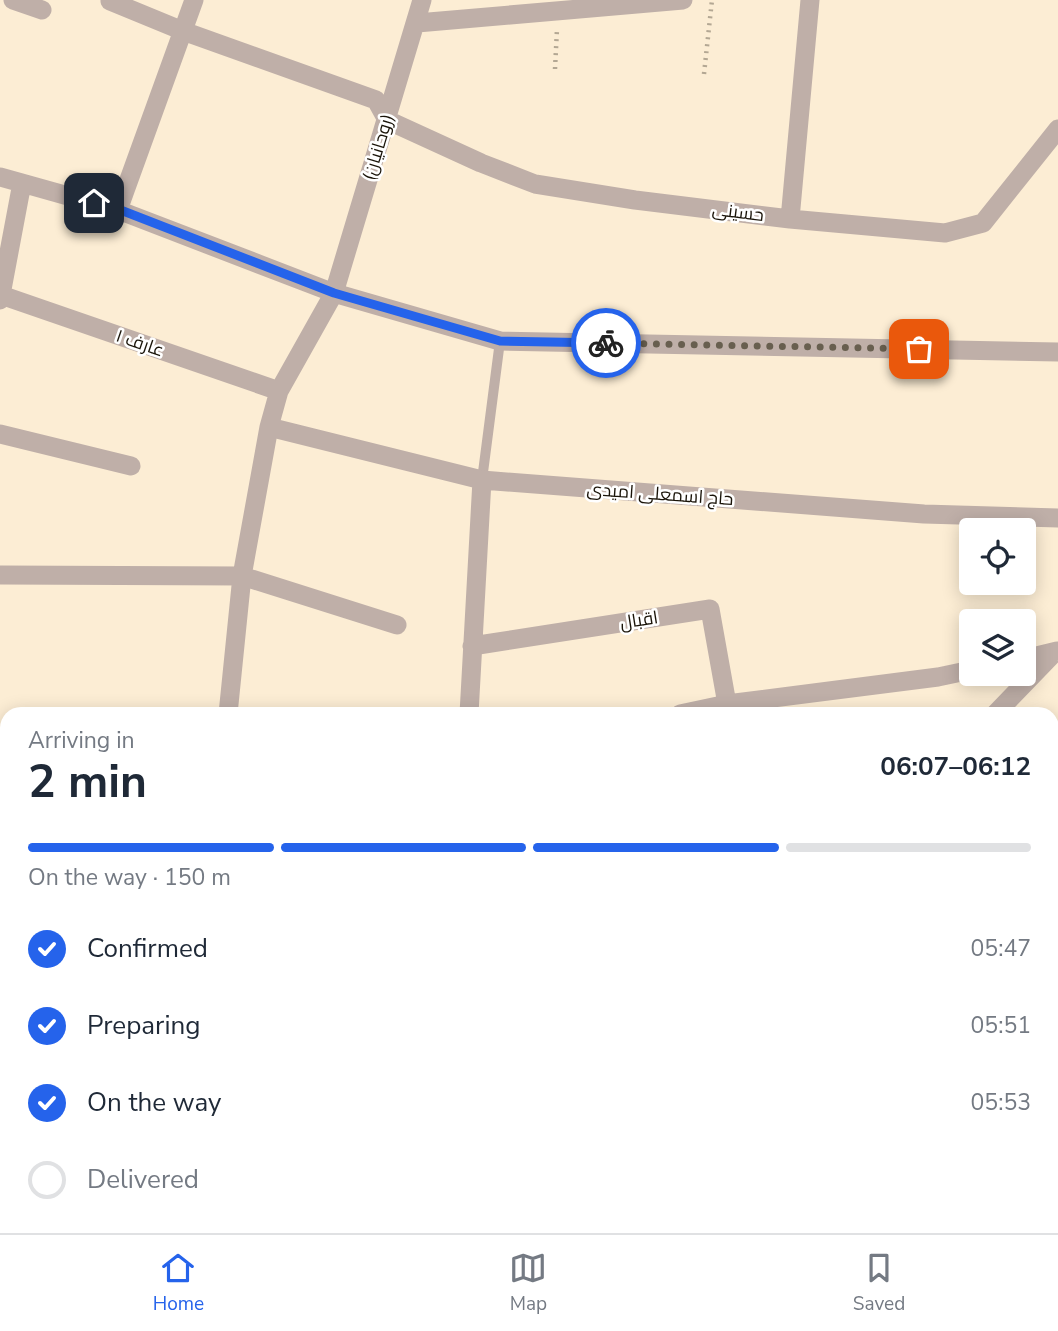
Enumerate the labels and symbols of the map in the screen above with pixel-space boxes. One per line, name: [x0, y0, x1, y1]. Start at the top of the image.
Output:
street label: (روحانیان): [356, 111, 400, 183]
pin: [64, 173, 124, 233]
street label: حسینی: [711, 197, 765, 227]
courier: [571, 308, 641, 378]
pin: [889, 319, 949, 379]
street label: عارف ۱: [113, 324, 167, 362]
street label: حاج اسمعلی امیدی: [586, 477, 734, 511]
street label: اقبال: [618, 605, 660, 635]

